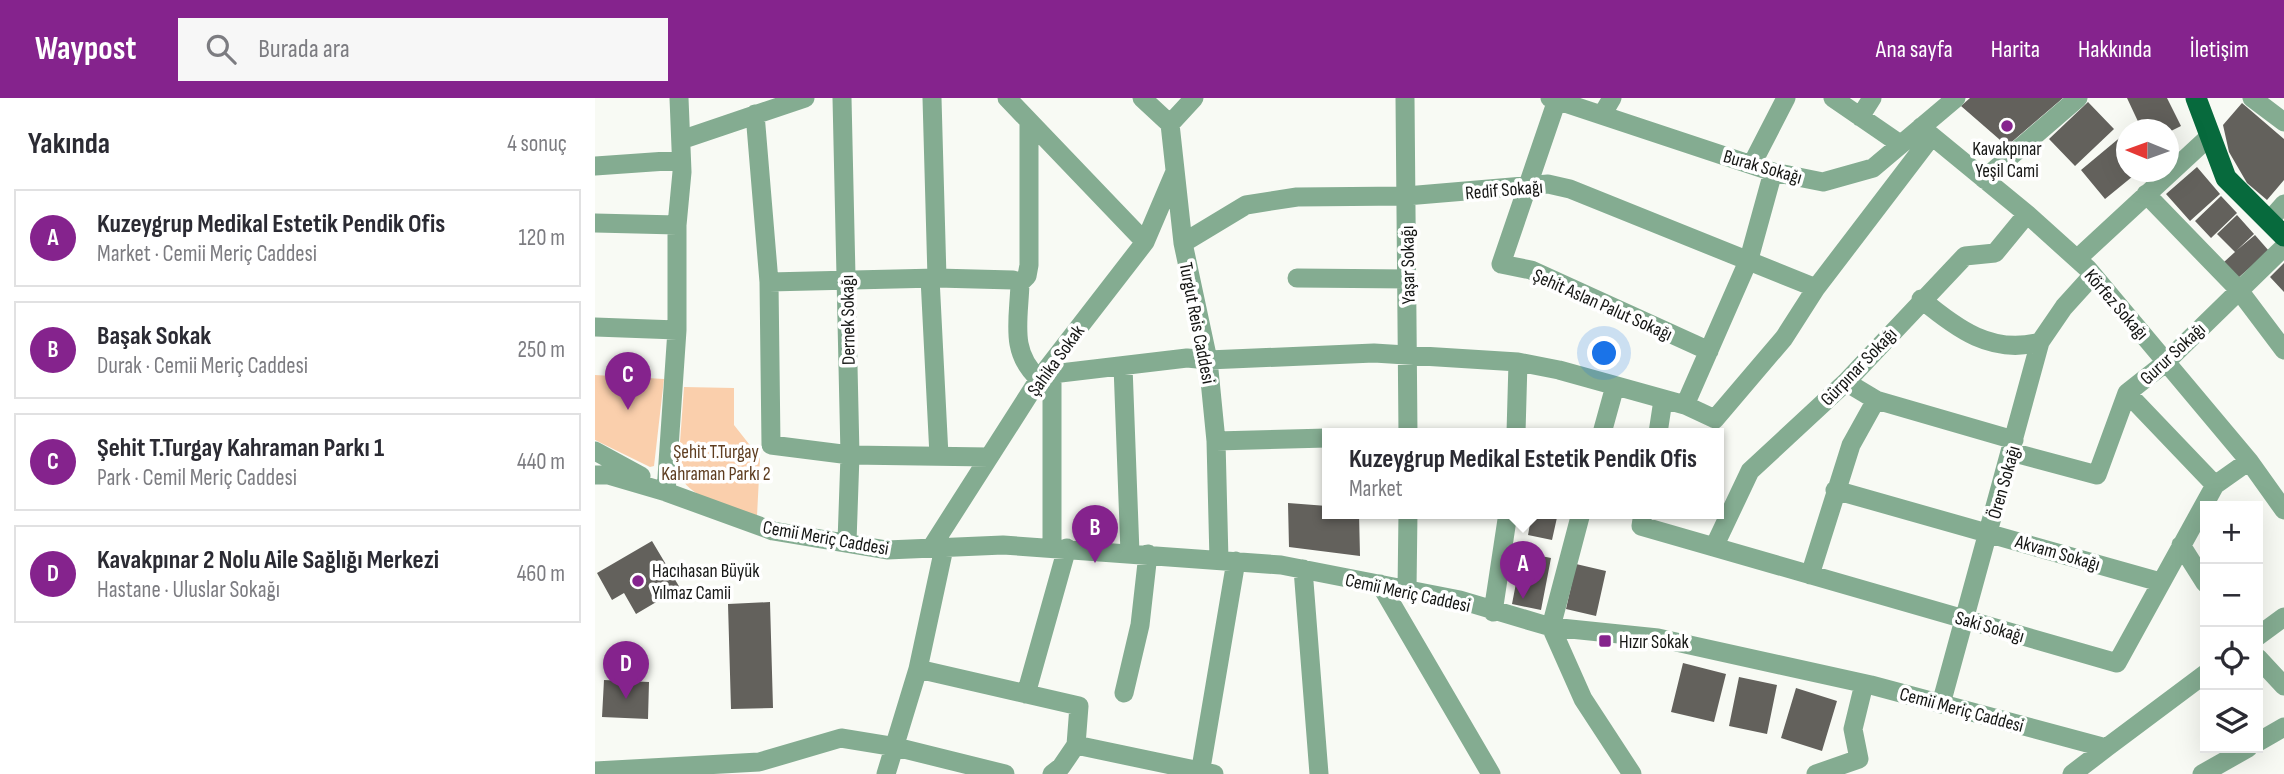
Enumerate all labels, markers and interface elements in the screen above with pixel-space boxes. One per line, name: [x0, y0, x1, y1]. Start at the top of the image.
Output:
search box: [178, 18, 668, 81]
text: Waypost: [35, 29, 136, 69]
icon: search: [202, 30, 240, 68]
text: Burada ara: [258, 34, 350, 65]
text: Ana sayfa: [1876, 35, 1953, 64]
text: Harita: [1991, 35, 2040, 64]
text: Hakkında: [2078, 35, 2152, 64]
text: İletişim: [2190, 35, 2249, 64]
marker: Kavakpınar Yeşil Cami: [1999, 118, 2015, 134]
north arrow: [2116, 119, 2179, 182]
text: Yakında: [28, 126, 110, 162]
text: 4 sonuç: [507, 130, 567, 158]
place label: Kavakpınar Yeşil Cami: [1972, 138, 2042, 183]
street label: Burak Sokağı: [1721, 145, 1805, 190]
street label: Redif Sokağı: [1464, 176, 1544, 205]
text: Kuzeygrup Medikal Estetik Pendik Ofis: [97, 209, 445, 240]
text: A: [48, 224, 58, 252]
text: 120 m: [519, 224, 565, 252]
street label: Yaşar Sokağı: [1396, 225, 1421, 305]
text: Market · Cemii Meriç Caddesi: [97, 240, 317, 268]
street label: Turgut Reis Caddesi: [1173, 261, 1220, 386]
street label: Şehit Aslan Palut Sokağı: [1529, 264, 1676, 346]
street label: Körfez Sokağı: [2079, 265, 2153, 345]
street label: Dernek Sokağı: [836, 275, 861, 365]
street label: Gurur Sokağı: [2136, 318, 2211, 390]
street label: Şahika Sokak: [1023, 320, 1090, 401]
text: Başak Sokak: [97, 321, 211, 352]
street label: Gürpınar Sokağı: [1816, 323, 1902, 411]
text: B: [48, 336, 58, 364]
text: 250 m: [518, 336, 565, 364]
your location: [1587, 336, 1621, 370]
text: Durak · Cemii Meriç Caddesi: [97, 352, 308, 380]
pin: C: [605, 352, 651, 410]
popup: [1322, 428, 1724, 519]
text: Şehit T.Turgay Kahraman Parkı 1: [97, 433, 384, 464]
park label: Şehit T.Turgay Kahraman Parkı 2: [661, 441, 771, 486]
street label: Ören Sokağı: [1983, 443, 2026, 522]
text: Kuzeygrup Medikal Estetik Pendik Ofis: [1349, 444, 1697, 475]
text: C: [47, 448, 59, 476]
text: 440 m: [517, 448, 565, 476]
text: Park · Cemil Meriç Caddesi: [97, 464, 297, 492]
text: Market: [1349, 475, 1403, 503]
map controls: [2200, 501, 2263, 753]
button: +: [2200, 501, 2263, 564]
pin: B: [1072, 505, 1118, 563]
street label: Cemii Meriç Caddesi: [761, 516, 891, 561]
street label: Akvam Sokağı: [2012, 530, 2103, 576]
pin: A: [1500, 541, 1546, 599]
text: Kavakpınar 2 Nolu Aile Sağlığı Merkezi: [97, 545, 439, 576]
text: D: [47, 560, 59, 588]
text: 460 m: [517, 560, 565, 588]
place label: Hacıhasan Büyük Yılmaz Camii: [652, 560, 760, 605]
button: −: [2200, 564, 2263, 627]
street label: Cemii Meriç Caddesi: [1343, 569, 1472, 618]
marker: Hacıhasan Büyük Yılmaz Camii: [630, 573, 646, 589]
text: Hastane · Uluslar Sokağı: [97, 576, 280, 604]
street label: Saki Sokağı: [1952, 607, 2027, 648]
button: locate: [2200, 627, 2263, 690]
place label: Hızır Sokak: [1619, 631, 1690, 654]
marker: Hızır Sokak: [1597, 633, 1613, 649]
pin: D: [603, 641, 649, 699]
street label: Cemii Meriç Caddesi: [1897, 683, 2026, 738]
button: layers: [2200, 690, 2263, 753]

